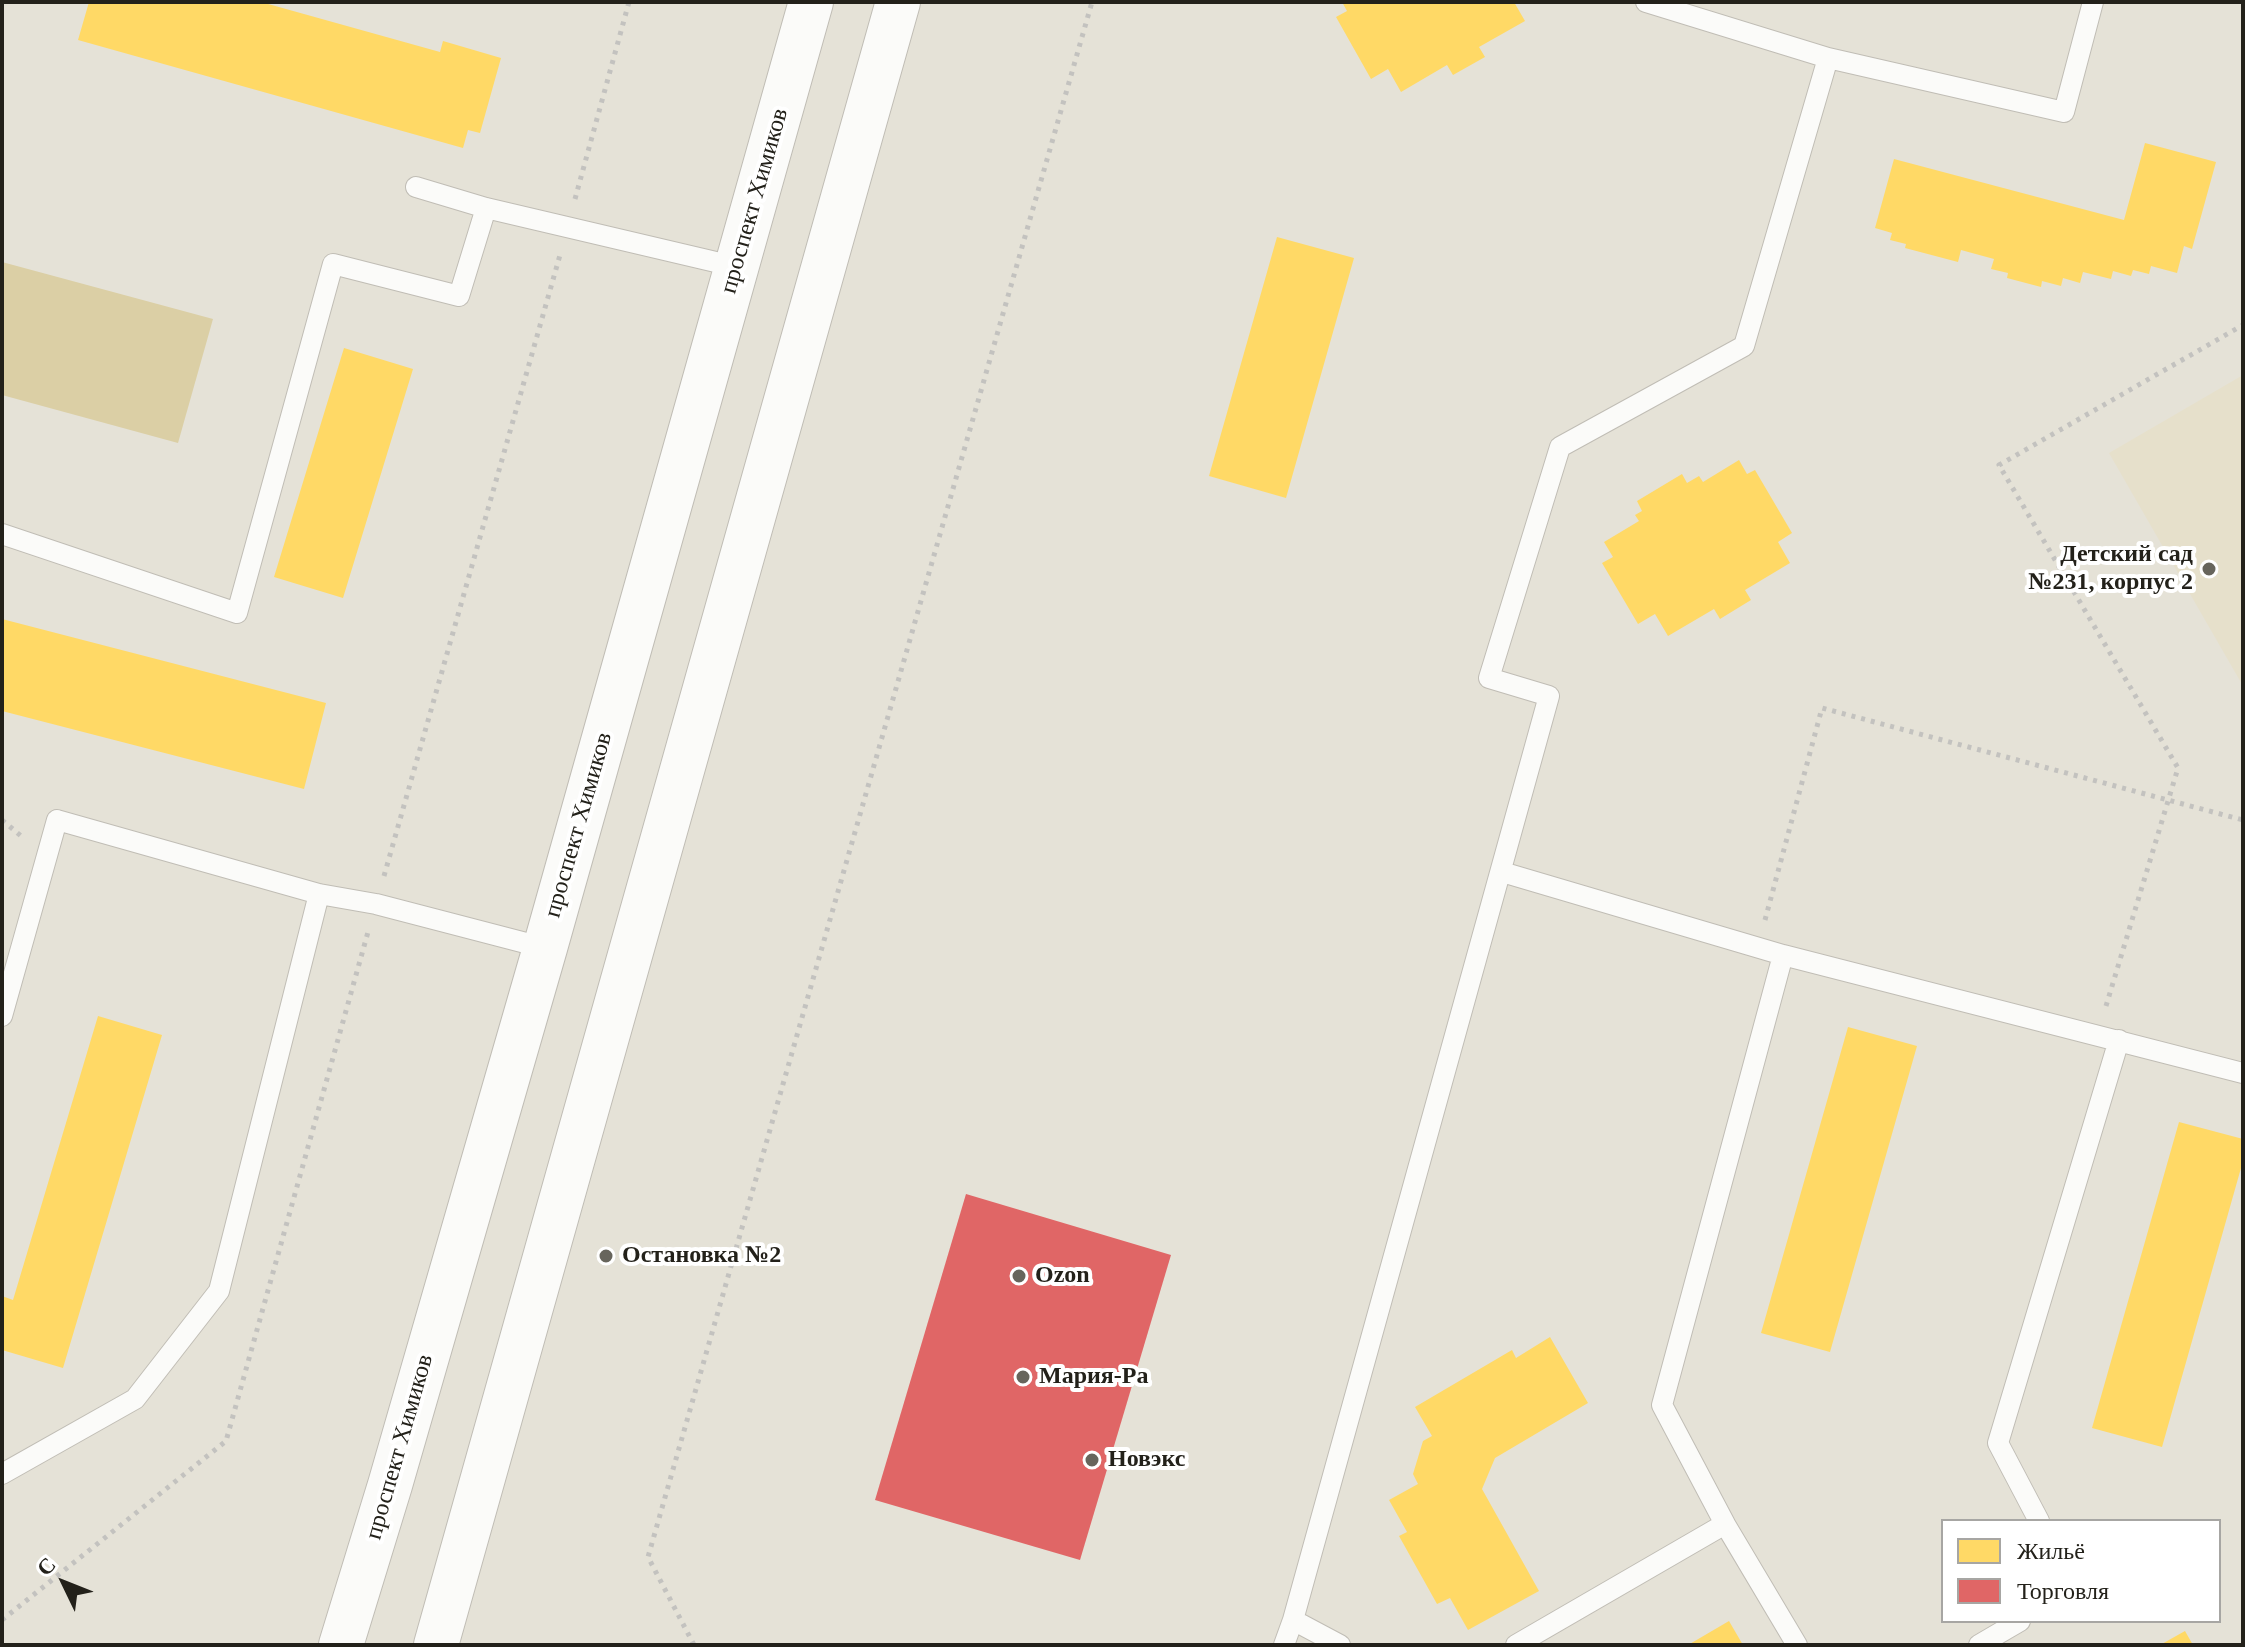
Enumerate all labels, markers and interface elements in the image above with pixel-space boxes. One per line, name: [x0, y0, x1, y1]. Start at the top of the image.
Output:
street label: проспект Химиков: [715, 105, 795, 297]
place label: Детский сад №231, корпус 2: [2028, 541, 2193, 597]
marker: Детский сад №231, корпус 2: [2200, 560, 2218, 578]
street label: проспект Химиков: [539, 729, 619, 921]
place label: Остановка №2: [622, 1242, 781, 1270]
marker: Остановка №2: [597, 1247, 615, 1265]
place label: Ozon: [1035, 1262, 1090, 1290]
marker: Ozon: [1010, 1267, 1028, 1285]
street label: проспект Химиков: [360, 1351, 440, 1543]
place label: Мария-Ра: [1039, 1363, 1148, 1391]
marker: Мария-Ра: [1014, 1368, 1032, 1386]
place label: Новэкс: [1108, 1446, 1185, 1474]
marker: Новэкс: [1083, 1451, 1101, 1469]
legend: [1941, 1519, 2221, 1623]
text: Жильё: [2017, 1538, 2085, 1564]
north arrow: [24, 1543, 104, 1623]
text: С: [32, 1552, 61, 1581]
text: Торговля: [2017, 1578, 2109, 1604]

